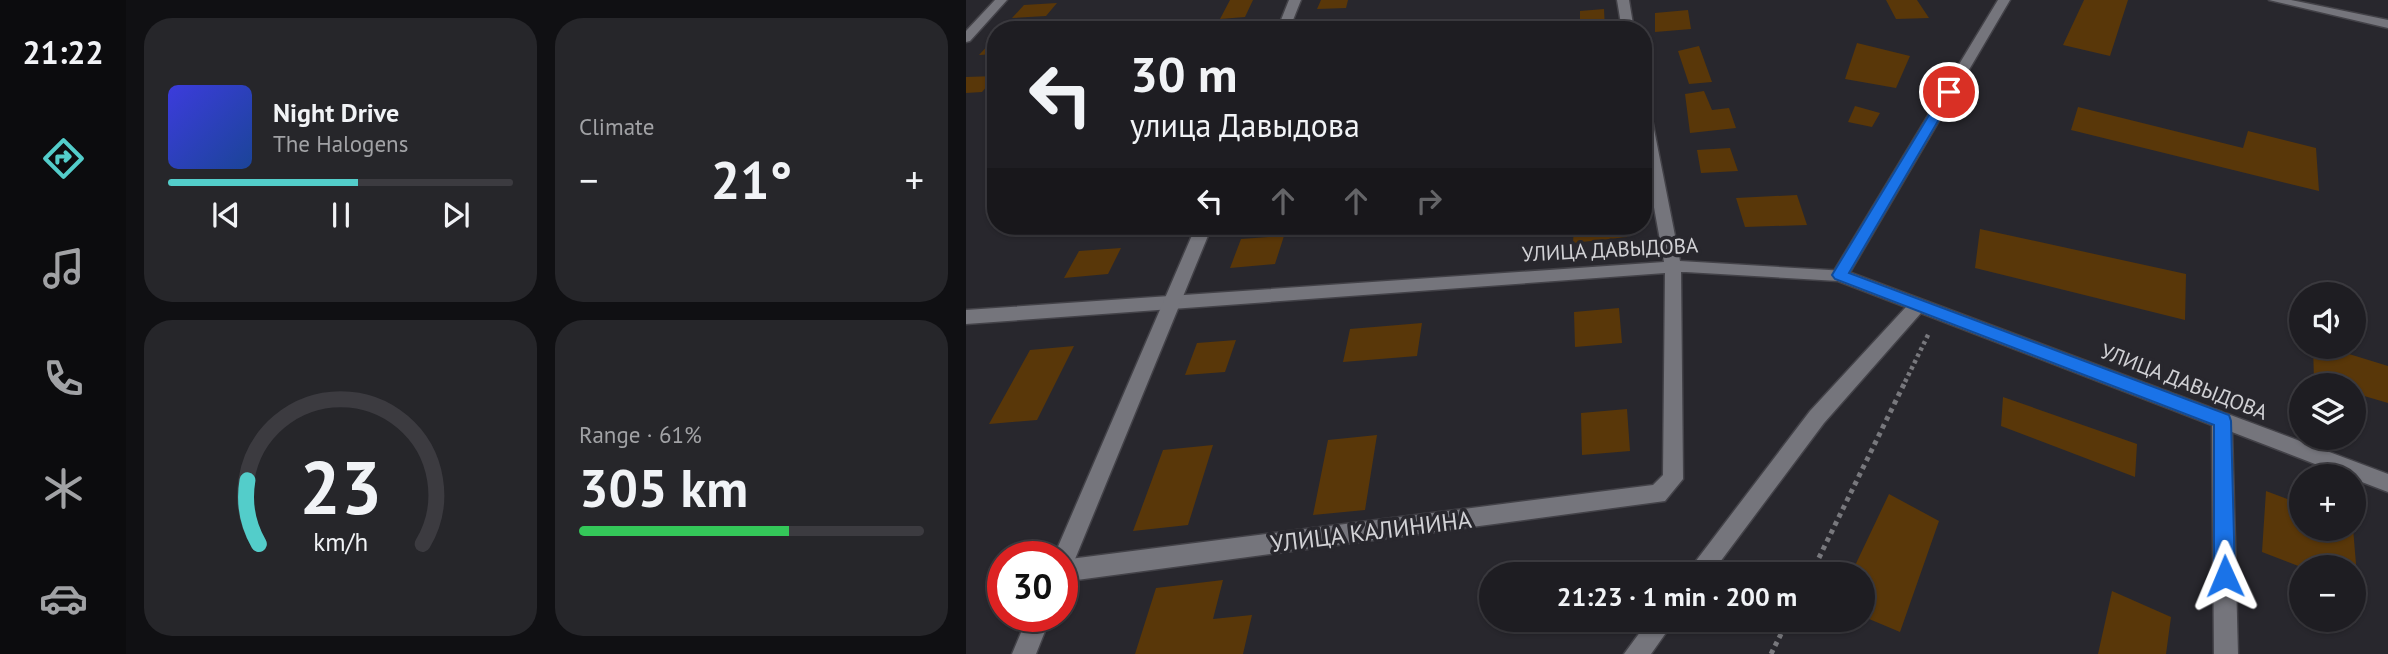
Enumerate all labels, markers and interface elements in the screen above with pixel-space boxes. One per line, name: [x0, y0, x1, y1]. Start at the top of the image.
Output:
text: 21:22: [22, 31, 104, 73]
text: 30 m: [1130, 42, 1237, 106]
icon: left: [1015, 49, 1106, 140]
pin: [1919, 62, 1979, 122]
icon: arrive: [1930, 73, 1968, 111]
text: Night Drive: [273, 96, 399, 129]
text: улица Давыдова: [1130, 104, 1360, 146]
text: Climate: [579, 112, 654, 141]
text: The Halogens: [273, 129, 408, 158]
icon: directions: [39, 134, 88, 183]
text: 21°: [711, 146, 792, 213]
text: −: [579, 155, 598, 204]
text: +: [905, 155, 924, 204]
icon: left: [1191, 182, 1229, 220]
icon: ahead: [1264, 182, 1302, 220]
icon: ahead: [1337, 182, 1375, 220]
icon: right: [1410, 182, 1448, 220]
icon: previous: [207, 196, 245, 234]
icon: pause: [322, 196, 360, 234]
icon: next: [437, 196, 475, 234]
street label: УЛИЦА ДАВЫДОВА: [1521, 231, 1700, 268]
icon: music: [39, 244, 88, 293]
map controls: [2289, 282, 2366, 632]
button: sound: [2289, 282, 2366, 359]
street label: УЛИЦА ДАВЫДОВА: [2097, 337, 2272, 426]
icon: phone: [39, 354, 88, 403]
button: layers: [2289, 373, 2366, 450]
text: Range · 61%: [579, 420, 702, 449]
text: 23: [299, 440, 382, 534]
text: 305 km: [579, 454, 748, 521]
icon: climate: [39, 464, 88, 513]
button: +: [2289, 464, 2366, 541]
street label: УЛИЦА КАЛИНИНА: [1269, 504, 1473, 559]
text: km/h: [313, 526, 368, 558]
position arrow: [2188, 539, 2262, 613]
speed limit sign: 30: [987, 541, 1078, 632]
button: −: [2289, 555, 2366, 632]
icon: car: [39, 574, 88, 623]
text: 21:23 · 1 min · 200 m: [1557, 580, 1797, 613]

